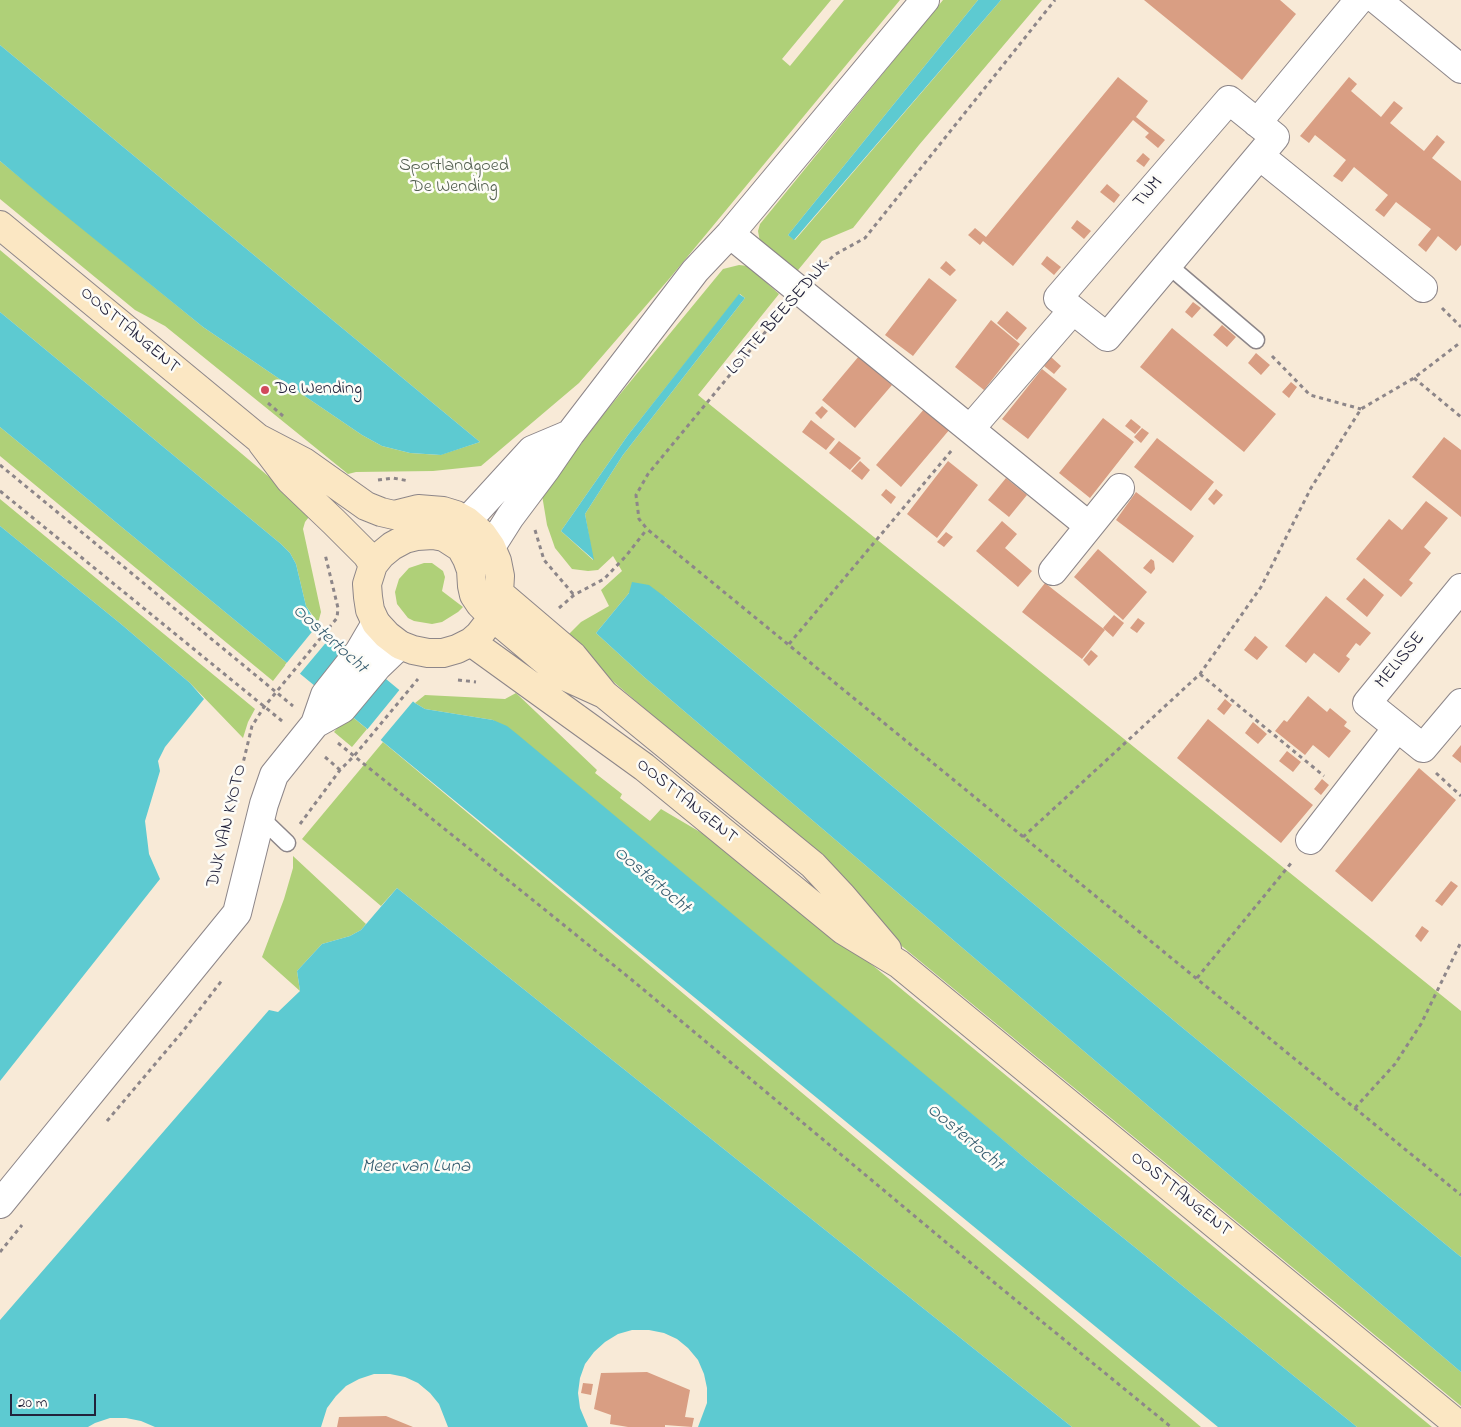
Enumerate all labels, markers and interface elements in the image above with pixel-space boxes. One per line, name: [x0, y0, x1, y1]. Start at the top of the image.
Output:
park label: Sportlandgoed De Wending: [399, 156, 509, 198]
street label: TIJM: [1130, 173, 1168, 213]
street label: LOTTE BEESEDIJK: [723, 256, 835, 380]
street label: OOSTTANGENT: [75, 283, 183, 379]
place label: De Wending: [275, 379, 362, 401]
marker: De Wending: [259, 384, 271, 396]
water label: Oostertocht: [287, 600, 371, 680]
street label: MELISSE: [1372, 628, 1430, 694]
street label: OOSTTANGENT: [631, 755, 741, 849]
street label: DIJK VAN KYOTO: [203, 763, 253, 889]
water label: Oostertocht: [608, 842, 694, 920]
water label: Oostertocht: [921, 1099, 1007, 1177]
street label: OOSTTANGENT: [1125, 1148, 1235, 1242]
water label: Meer van Luna: [362, 1157, 470, 1179]
scale bar: [12, 1384, 99, 1416]
text: 20 m: [18, 1392, 47, 1414]

